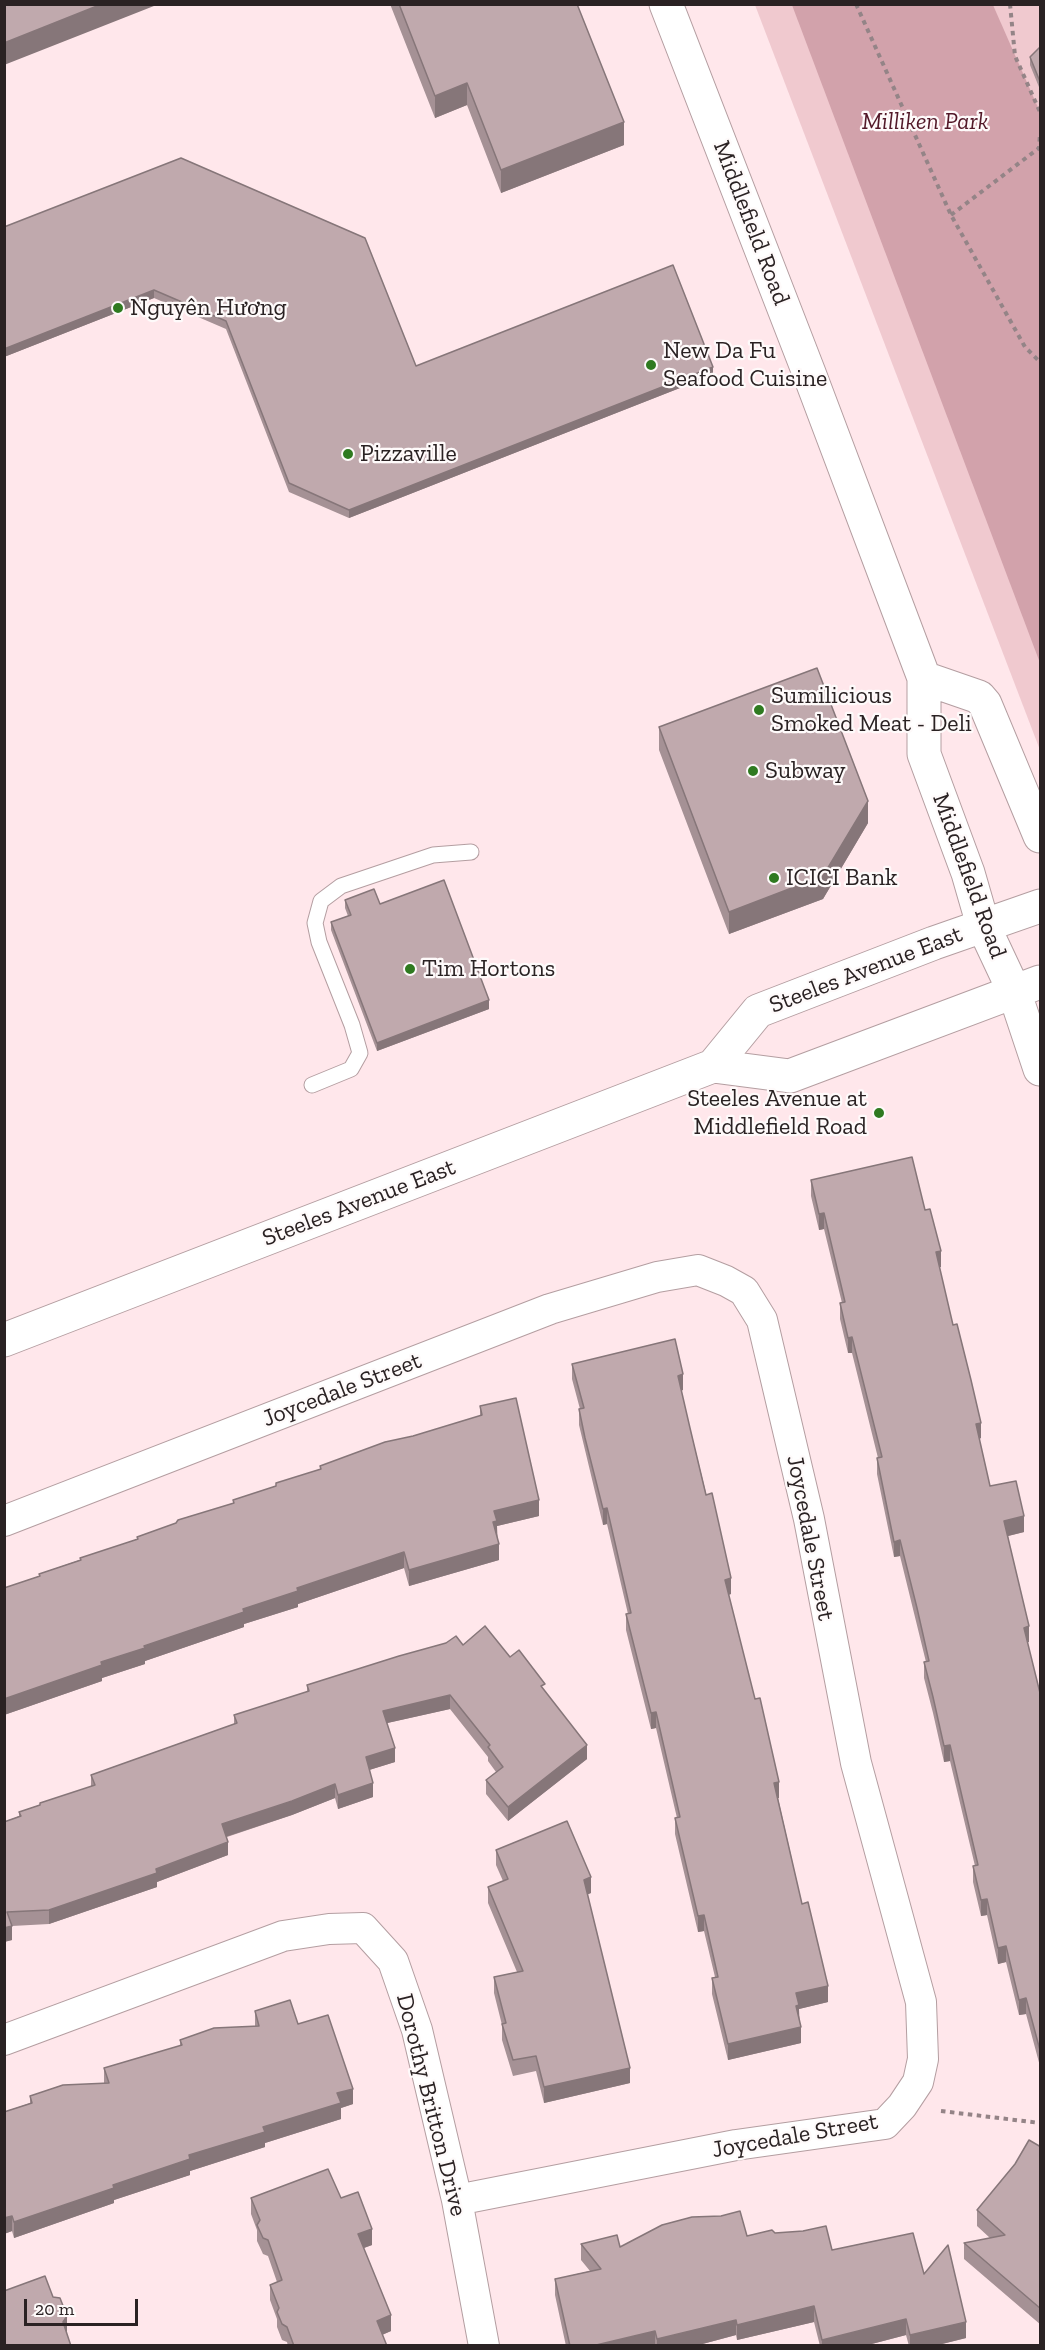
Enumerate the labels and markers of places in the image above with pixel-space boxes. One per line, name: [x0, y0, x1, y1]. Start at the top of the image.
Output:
place label: Nguyên Hương: [130, 294, 287, 322]
marker: Nguyên Hương: [111, 301, 125, 315]
place label: New Da Fu Seafood Cuisine: [663, 337, 827, 393]
marker: New Da Fu Seafood Cuisine: [644, 358, 658, 372]
place label: Pizzaville: [360, 440, 457, 468]
marker: Pizzaville: [341, 447, 355, 461]
place label: Sumilicious Smoked Meat - Deli: [771, 682, 972, 738]
marker: Sumilicious Smoked Meat - Deli: [752, 703, 766, 717]
place label: Subway: [765, 757, 846, 785]
marker: Subway: [746, 764, 760, 778]
place label: ICICI Bank: [786, 864, 897, 892]
marker: ICICI Bank: [767, 871, 781, 885]
place label: Tim Hortons: [422, 955, 555, 983]
marker: Tim Hortons: [403, 962, 417, 976]
place label: Steeles Avenue at Middlefield Road: [687, 1085, 867, 1141]
marker: Steeles Avenue at Middlefield Road: [872, 1106, 886, 1120]

